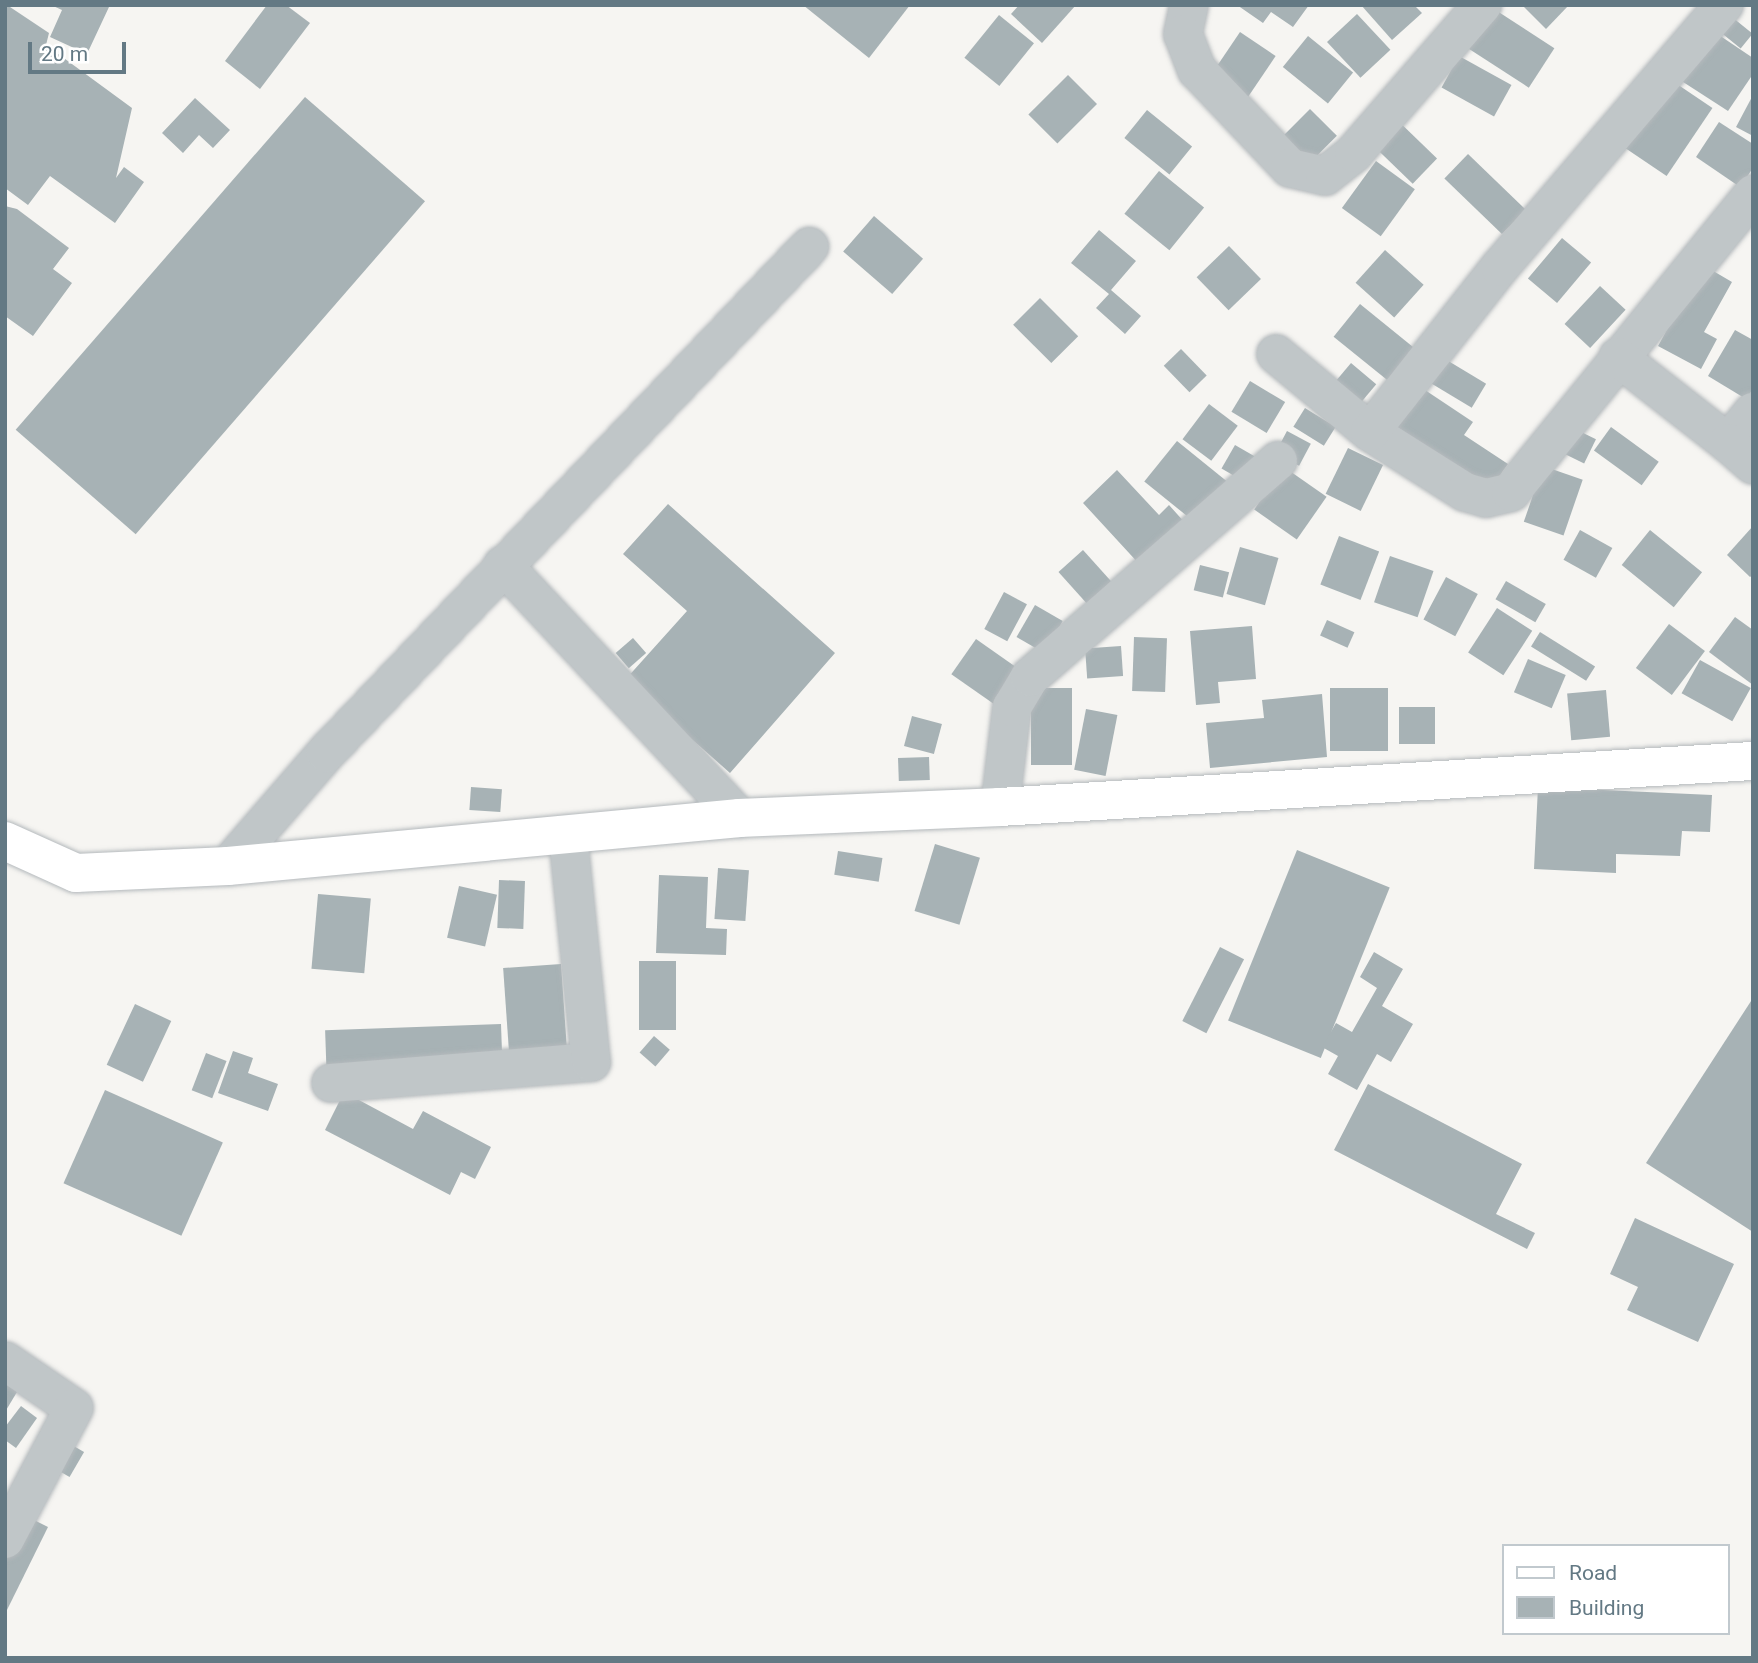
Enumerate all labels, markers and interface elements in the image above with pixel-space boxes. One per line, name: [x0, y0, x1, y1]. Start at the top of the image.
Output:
scale bar: [32, 28, 130, 72]
text: 20 m: [41, 42, 88, 66]
legend: [1502, 1544, 1730, 1635]
text: Road: [1569, 1561, 1617, 1585]
text: Building: [1569, 1596, 1644, 1620]

